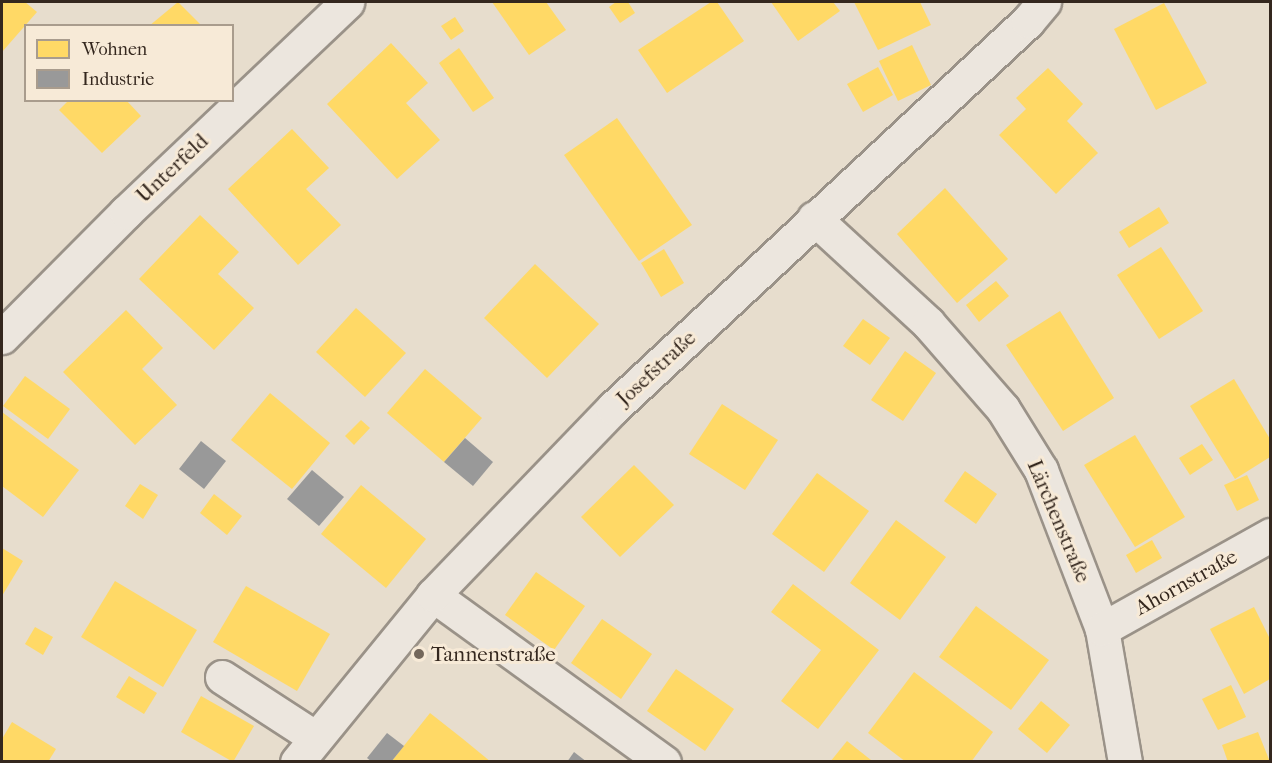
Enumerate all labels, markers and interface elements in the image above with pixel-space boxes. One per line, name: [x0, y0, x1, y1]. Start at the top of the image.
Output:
legend: [24, 24, 234, 102]
text: Wohnen: [82, 39, 147, 60]
text: Industrie: [82, 69, 154, 90]
street label: Unterfeld: [131, 128, 213, 208]
street label: Josefstraße: [611, 325, 701, 411]
street label: Lärchenstraße: [1022, 456, 1096, 586]
street label: Ahornstraße: [1131, 544, 1241, 620]
place label: Tannenstraße: [431, 641, 556, 667]
marker: Tannenstraße: [412, 647, 426, 661]

